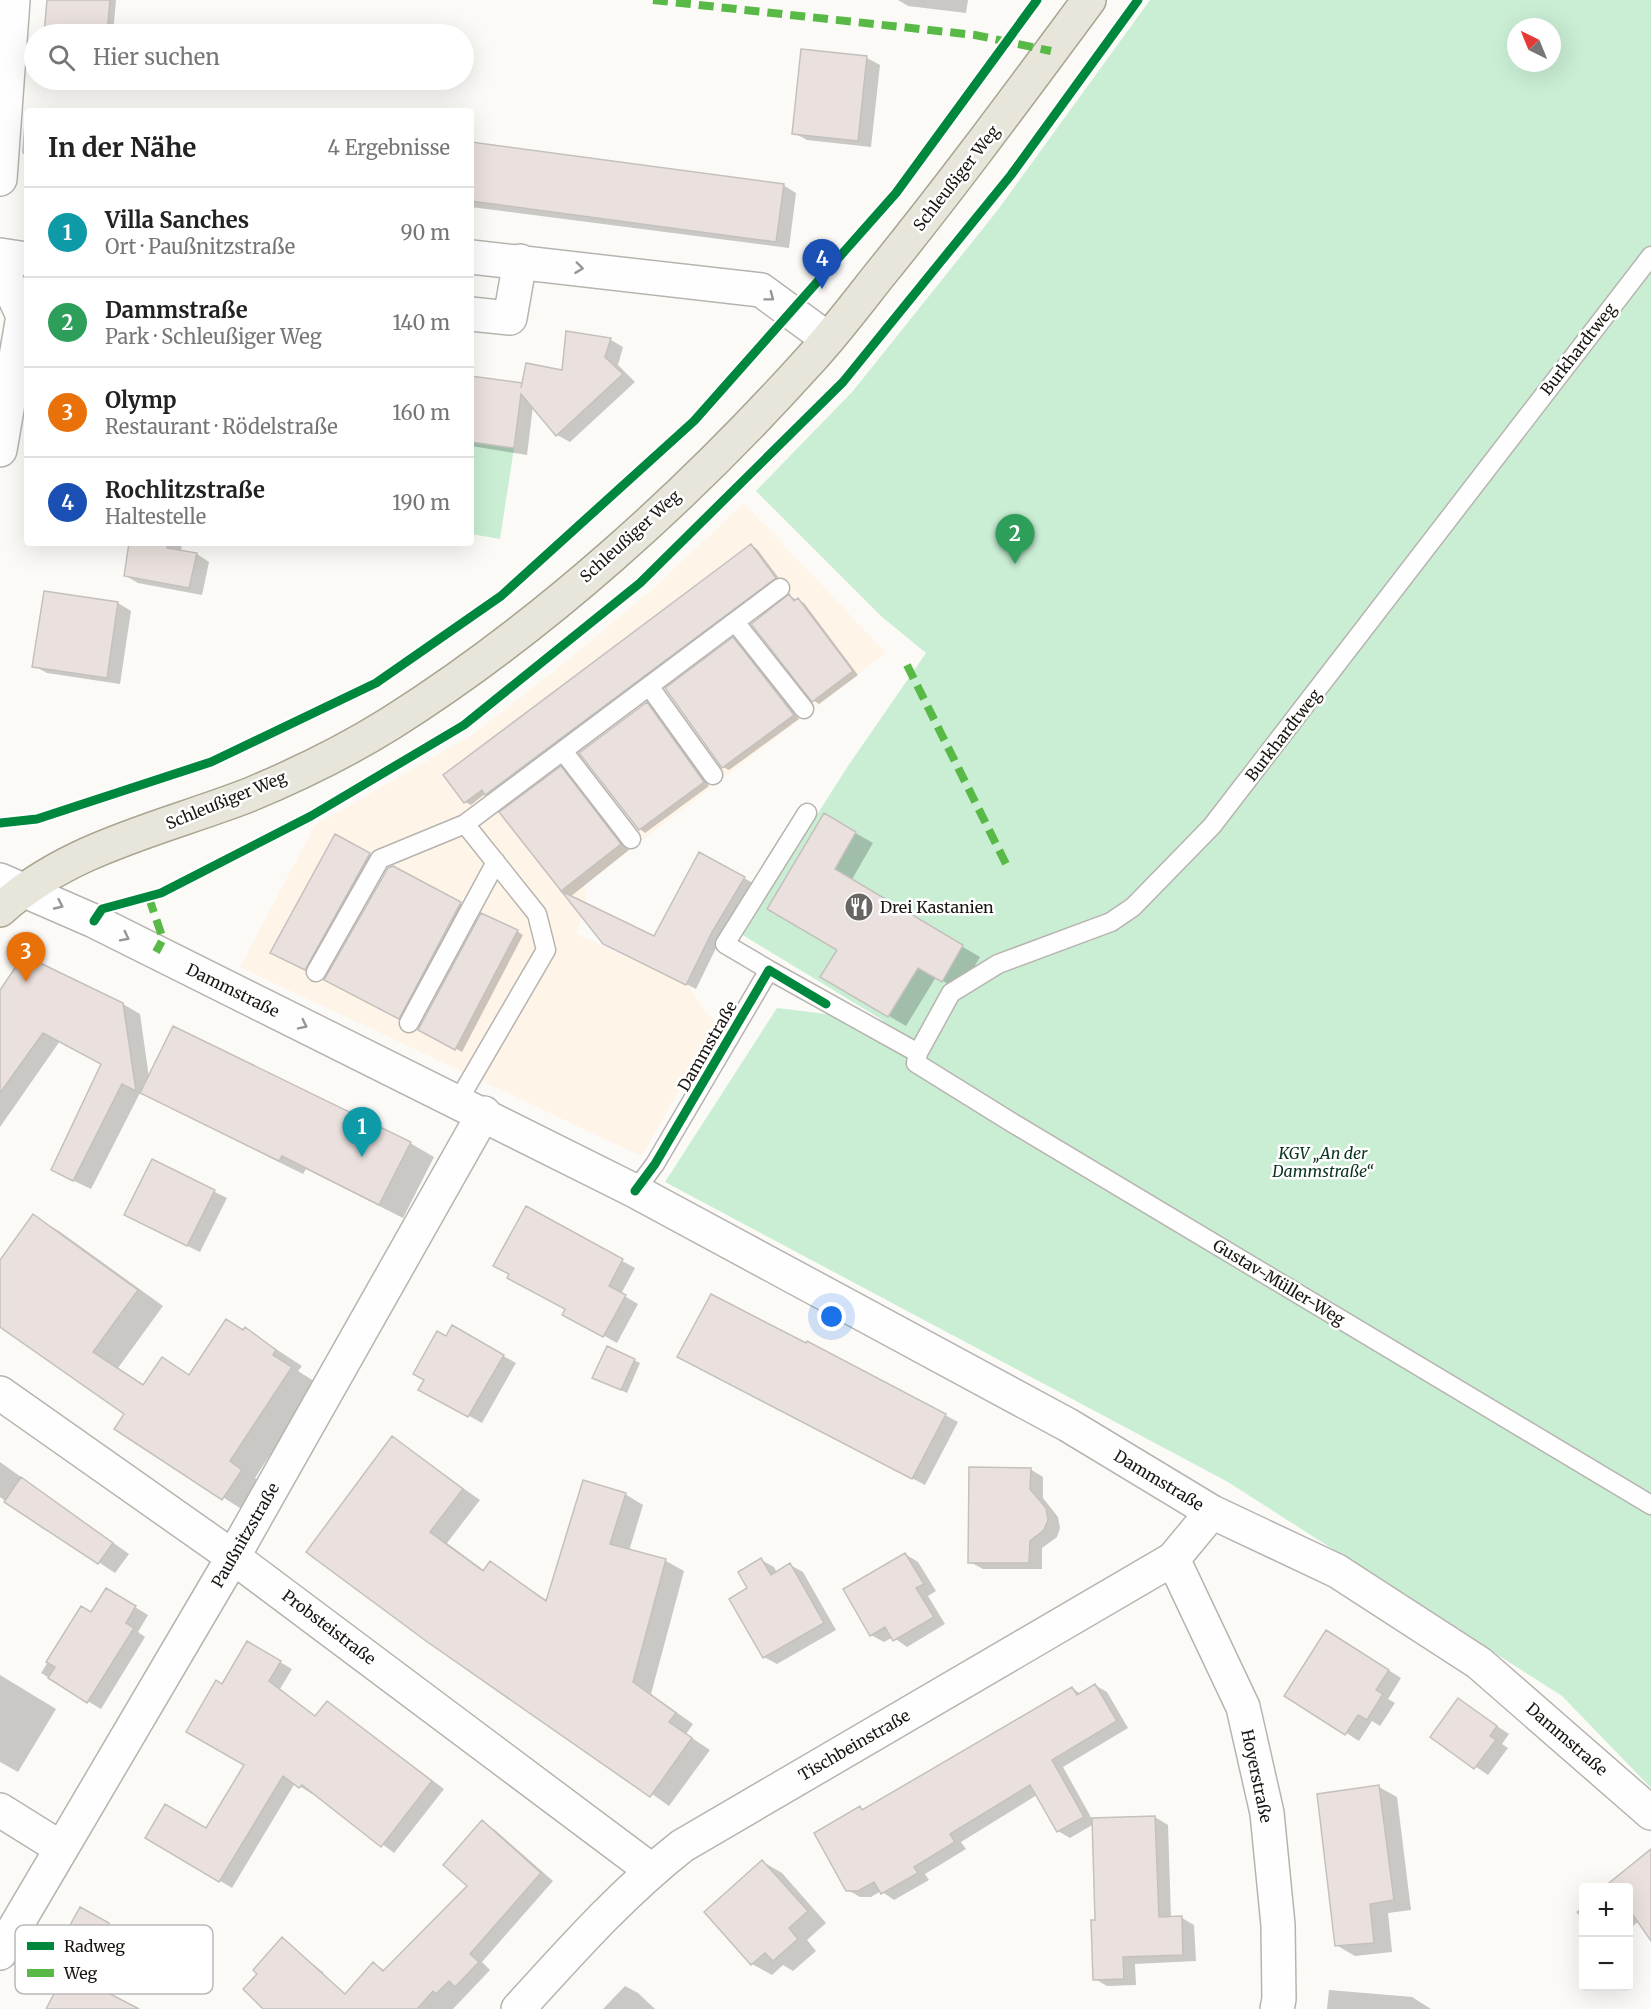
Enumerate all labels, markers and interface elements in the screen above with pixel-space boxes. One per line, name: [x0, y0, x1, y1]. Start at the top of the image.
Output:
north arrow: [1507, 18, 1561, 72]
search box: [24, 24, 474, 90]
icon: search: [45, 41, 78, 74]
text: Hier suchen: [93, 43, 220, 71]
street label: Schleußiger Weg: [909, 121, 1004, 235]
text: In der Nähe: [48, 131, 196, 164]
text: 4 Ergebnisse: [328, 135, 450, 160]
text: Villa Sanches: [105, 206, 249, 234]
text: 1: [63, 220, 72, 245]
text: 90 m: [400, 220, 450, 245]
text: Ort · Paußnitzstraße: [105, 234, 295, 259]
pin: 4: [802, 240, 842, 289]
one-way arrow: [574, 261, 583, 274]
one-way arrow: [764, 289, 775, 300]
text: Dammstraße: [105, 296, 248, 324]
street label: Burkhardtweg: [1536, 299, 1620, 399]
text: 2: [62, 310, 73, 335]
text: 140 m: [393, 310, 450, 335]
text: Park · Schleußiger Weg: [105, 324, 322, 349]
text: Olymp: [105, 386, 177, 414]
text: 3: [62, 400, 73, 425]
text: 160 m: [392, 400, 450, 425]
text: Restaurant · Rödelstraße: [105, 414, 338, 439]
text: Rochlitzstraße: [105, 476, 265, 504]
street label: Schleußiger Weg: [576, 485, 685, 586]
text: 4: [61, 490, 74, 515]
text: 190 m: [392, 490, 450, 515]
text: Haltestelle: [105, 504, 206, 529]
pin: 2: [996, 514, 1034, 564]
street label: Burkhardtweg: [1241, 685, 1325, 785]
street label: Schleußiger Weg: [163, 767, 290, 833]
restaurant icon: Drei Kastanien: [843, 891, 875, 923]
place label: Drei Kastanien: [880, 897, 994, 917]
one-way arrow: [52, 898, 63, 910]
one-way arrow: [119, 930, 130, 941]
pin: 3: [6, 932, 46, 982]
street label: Dammstraße: [183, 959, 283, 1021]
street label: Dammstraße: [673, 997, 741, 1095]
one-way arrow: [297, 1017, 308, 1029]
pin: 1: [342, 1108, 382, 1157]
park label: KGV „An der Dammstraße“: [1271, 1143, 1374, 1181]
street label: Gustav-Müller-Weg: [1209, 1235, 1349, 1329]
your location: [817, 1302, 846, 1331]
street label: Dammstraße: [1110, 1445, 1208, 1515]
street label: Paußnitzstraße: [207, 1479, 283, 1591]
street label: Probsteistraße: [278, 1585, 380, 1669]
street label: Dammstraße: [1522, 1698, 1612, 1780]
street label: Tischbeinstraße: [795, 1705, 913, 1785]
street label: Hoyerstraße: [1237, 1727, 1277, 1825]
map controls: [1579, 1883, 1633, 1991]
button: +: [1579, 1883, 1633, 1937]
legend: [15, 1925, 213, 1994]
text: Radweg: [64, 1936, 125, 1956]
button: −: [1579, 1937, 1633, 1991]
text: Weg: [63, 1963, 98, 1983]

